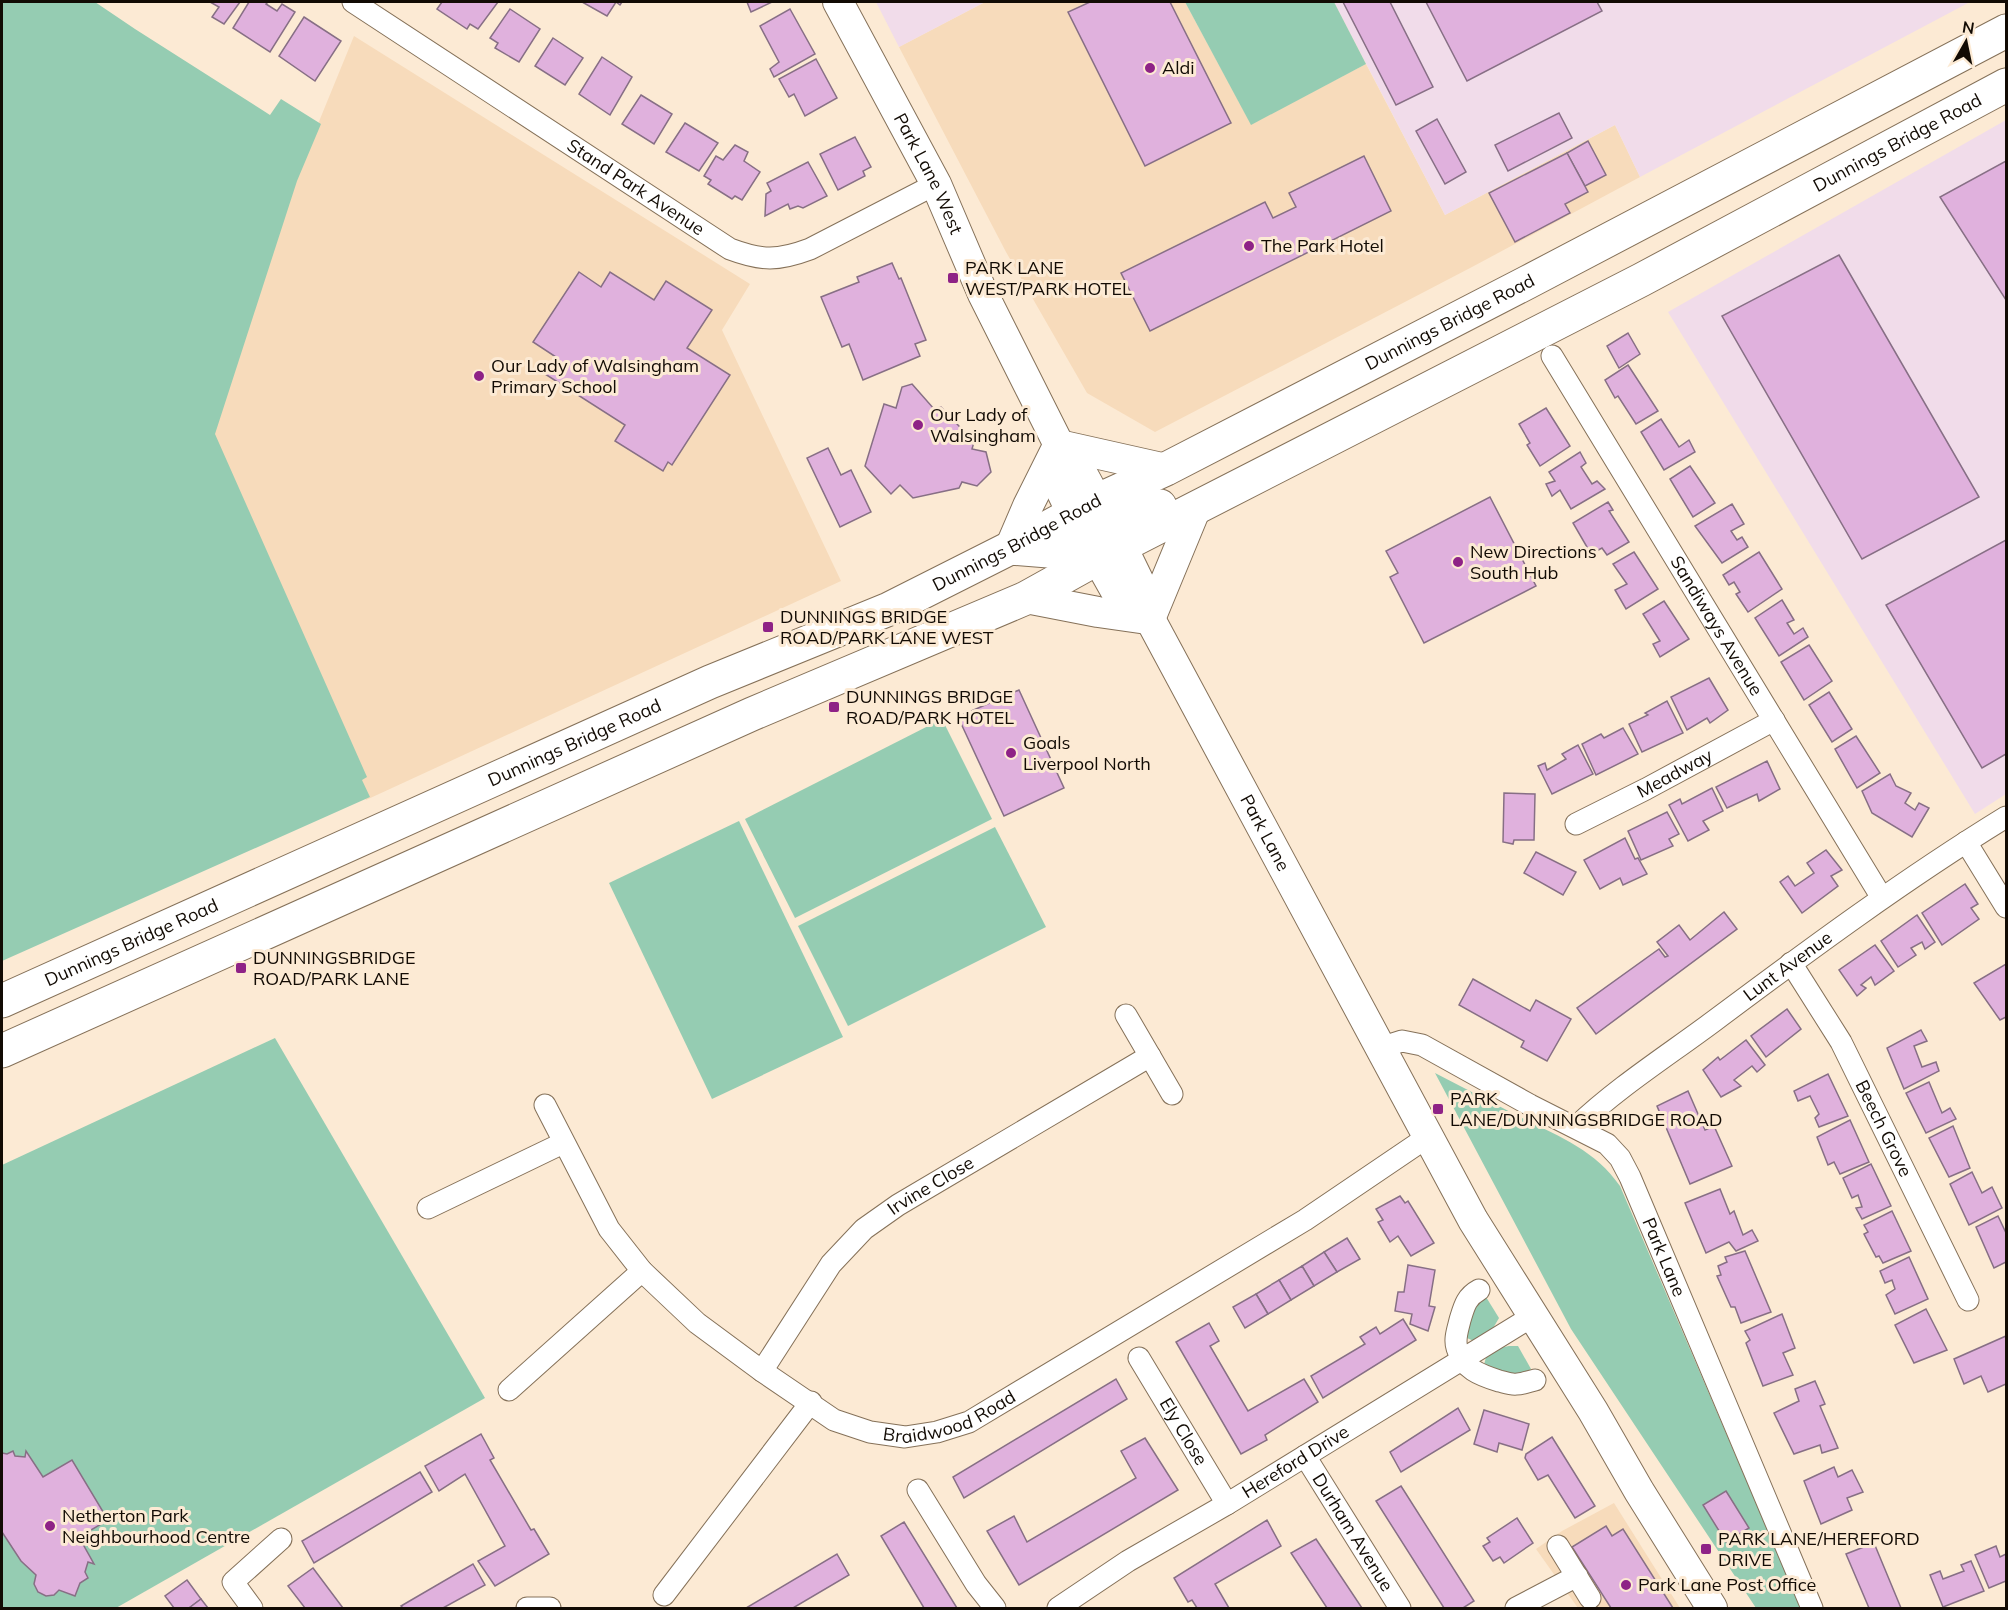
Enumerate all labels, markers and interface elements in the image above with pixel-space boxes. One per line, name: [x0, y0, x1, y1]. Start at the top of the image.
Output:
north arrow: [1936, 12, 1996, 72]
text: N: [1961, 16, 1976, 38]
place label: Aldi: [1162, 56, 1195, 79]
marker: Aldi: [1143, 61, 1157, 75]
street label: Dunnings Bridge Road: [1809, 88, 1986, 197]
street label: Park Lane West: [889, 109, 968, 237]
street label: Stand Park Avenue: [563, 133, 709, 240]
place label: The Park Hotel: [1261, 234, 1384, 257]
marker: The Park Hotel: [1242, 239, 1256, 253]
place label: PARK LANE WEST/PARK HOTEL: [965, 256, 1132, 300]
street label: Dunnings Bridge Road: [1361, 269, 1539, 375]
marker: PARK LANE WEST/PARK HOTEL: [946, 271, 960, 285]
place label: Our Lady of Walsingham Primary School: [491, 354, 699, 398]
marker: Our Lady of Walsingham Primary School: [472, 369, 486, 383]
place label: Our Lady of Walsingham: [930, 403, 1036, 447]
marker: Our Lady of Walsingham: [911, 418, 925, 432]
street label: Dunnings Bridge Road: [928, 488, 1105, 596]
place label: New Directions South Hub: [1470, 540, 1597, 584]
street label: Sandiways Avenue: [1665, 551, 1768, 700]
marker: New Directions South Hub: [1451, 555, 1465, 569]
place label: DUNNINGS BRIDGE ROAD/PARK LANE WEST: [780, 605, 994, 649]
marker: DUNNINGS BRIDGE ROAD/PARK LANE WEST: [761, 620, 775, 634]
place label: DUNNINGS BRIDGE ROAD/PARK HOTEL: [846, 685, 1014, 729]
street label: Dunnings Bridge Road: [484, 694, 665, 792]
marker: DUNNINGS BRIDGE ROAD/PARK HOTEL: [827, 700, 841, 714]
place label: Goals Liverpool North: [1023, 731, 1151, 775]
street label: Meadway: [1633, 743, 1717, 803]
marker: Goals Liverpool North: [1004, 746, 1018, 760]
street label: Park Lane: [1235, 790, 1295, 875]
street label: Dunnings Bridge Road: [41, 893, 222, 991]
street label: Lunt Avenue: [1739, 926, 1836, 1006]
place label: DUNNINGSBRIDGE ROAD/PARK LANE: [253, 946, 416, 990]
marker: DUNNINGSBRIDGE ROAD/PARK LANE: [234, 961, 248, 975]
street label: Beech Grove: [1851, 1076, 1918, 1181]
place label: PARK LANE/DUNNINGSBRIDGE ROAD: [1450, 1087, 1722, 1131]
marker: PARK LANE/DUNNINGSBRIDGE ROAD: [1431, 1102, 1445, 1116]
street label: Irvine Close: [883, 1151, 978, 1220]
street label: Park Lane: [1637, 1214, 1691, 1300]
street label: Braidwood Road: [882, 1385, 1020, 1448]
street label: Ely Close: [1155, 1393, 1213, 1469]
street label: Hereford Drive: [1238, 1420, 1353, 1503]
street label: Durham Avenue: [1308, 1469, 1399, 1595]
place label: Netherton Park Neighbourhood Centre: [62, 1504, 250, 1548]
marker: Netherton Park Neighbourhood Centre: [43, 1519, 57, 1533]
place label: PARK LANE/HEREFORD DRIVE: [1718, 1527, 1920, 1571]
marker: PARK LANE/HEREFORD DRIVE: [1699, 1542, 1713, 1556]
place label: Park Lane Post Office: [1638, 1573, 1816, 1596]
marker: Park Lane Post Office: [1619, 1578, 1633, 1592]

